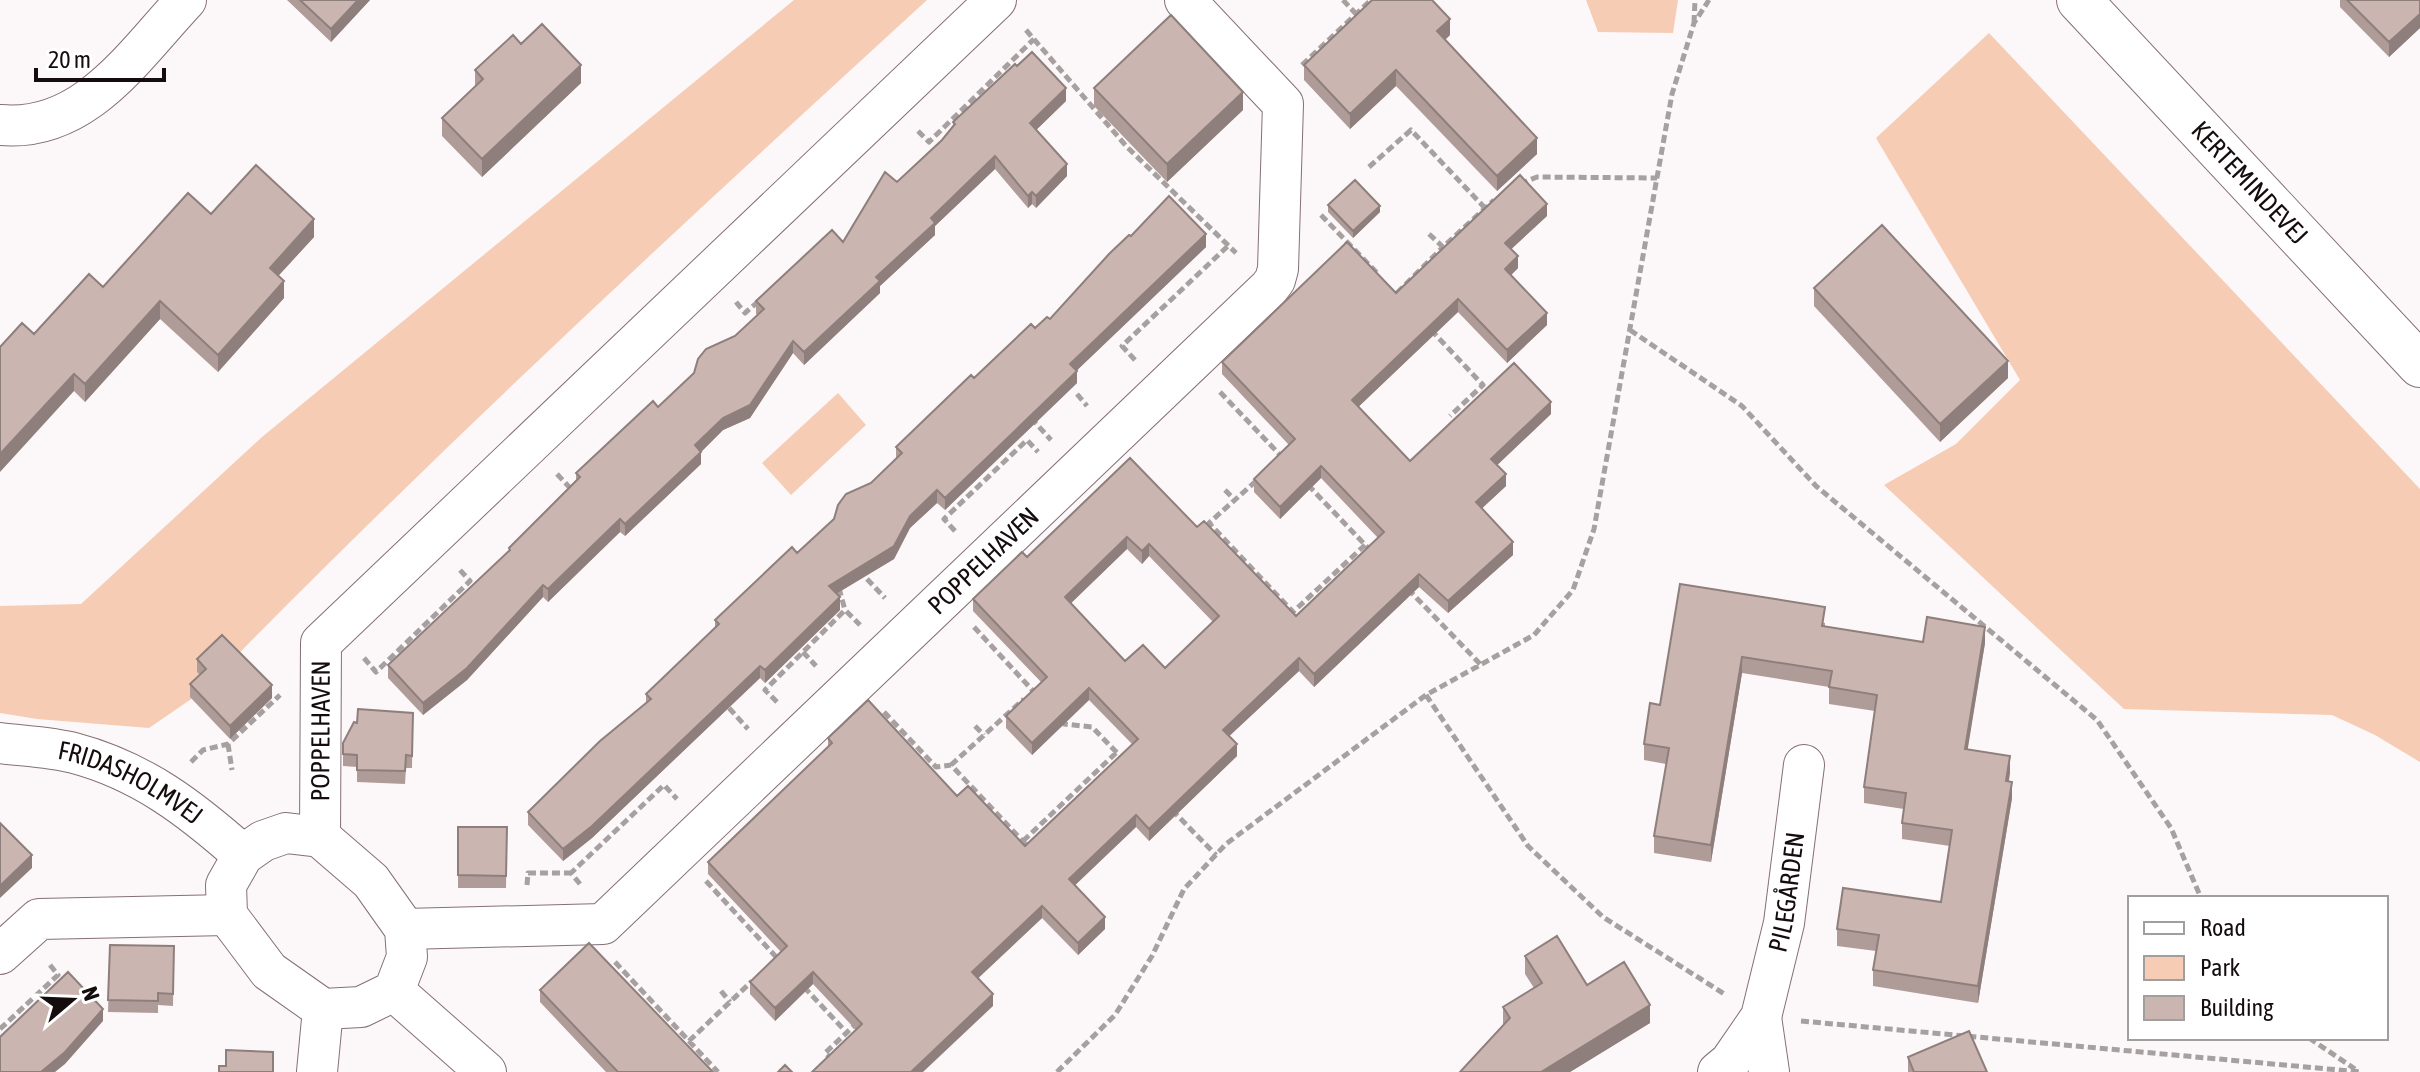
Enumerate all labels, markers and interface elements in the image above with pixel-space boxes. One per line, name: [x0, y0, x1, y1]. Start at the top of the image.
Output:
scale bar: [36, 32, 164, 82]
text: 20 m: [48, 46, 91, 73]
street label: KERTEMINDEVEJ: [2185, 115, 2314, 250]
street label: POPPELHAVEN: [922, 501, 1045, 620]
street label: POPPELHAVEN: [305, 660, 336, 802]
street label: FRIDASHOLMVEJ: [56, 735, 209, 830]
street label: PILEGÅRDEN: [1762, 830, 1810, 955]
legend: [2128, 896, 2388, 1040]
text: Road: [2200, 914, 2246, 941]
text: Park: [2200, 954, 2241, 981]
north arrow: [32, 960, 112, 1040]
text: N: [77, 983, 105, 1004]
text: Building: [2200, 994, 2274, 1021]

